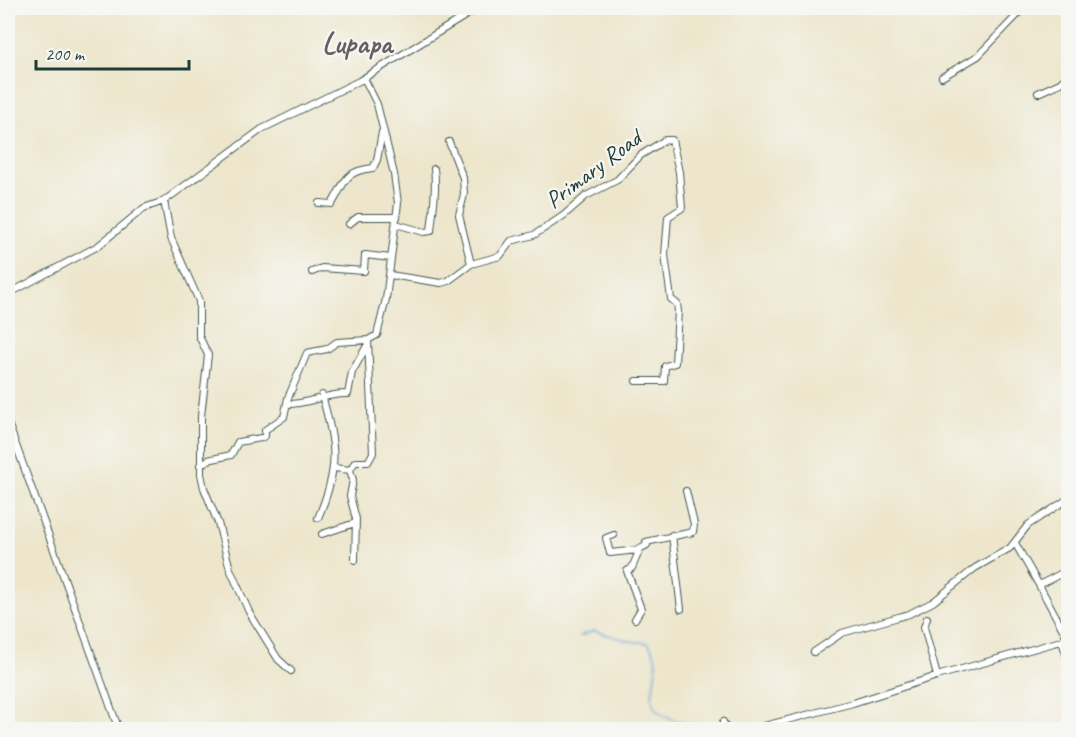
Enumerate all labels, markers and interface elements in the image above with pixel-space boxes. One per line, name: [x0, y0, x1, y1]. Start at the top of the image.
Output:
district label: Lupapa: [322, 24, 395, 62]
scale bar: [36, 33, 189, 71]
text: 200 m: [45, 43, 86, 65]
street label: Primary Road: [539, 121, 650, 215]

